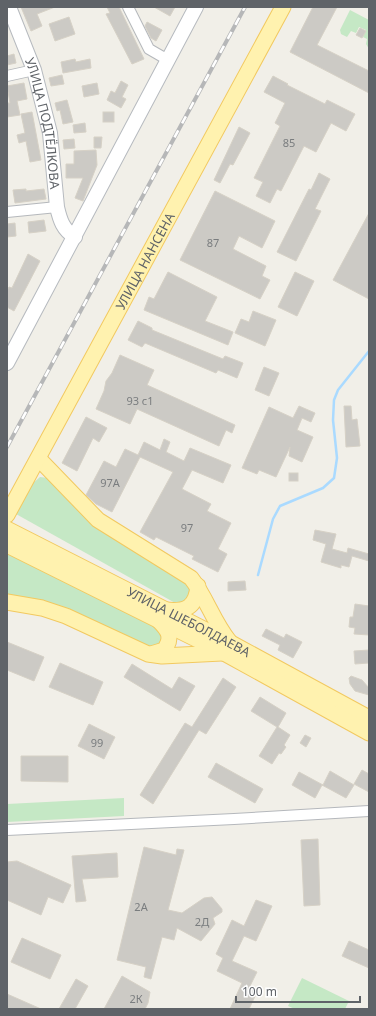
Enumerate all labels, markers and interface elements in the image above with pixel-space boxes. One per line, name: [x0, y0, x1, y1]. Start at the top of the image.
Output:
street label: УЛИЦА ПОДТЁЛКОВА: [21, 55, 64, 190]
house number: 85: [283, 135, 295, 150]
street label: УЛИЦА НАНСЕНА: [111, 209, 179, 313]
house number: 87: [207, 235, 219, 250]
house number: 93 с1: [126, 393, 154, 408]
house number: 97А: [100, 475, 121, 490]
house number: 97: [181, 520, 193, 535]
street label: УЛИЦА ШЕБОЛДАЕВА: [124, 583, 254, 661]
house number: 99: [91, 735, 103, 750]
house number: 2А: [134, 899, 149, 914]
house number: 2Д: [195, 914, 209, 929]
scale bar: [236, 978, 360, 1004]
text: 100 m: [242, 983, 277, 1000]
house number: 2К: [129, 991, 143, 1006]

